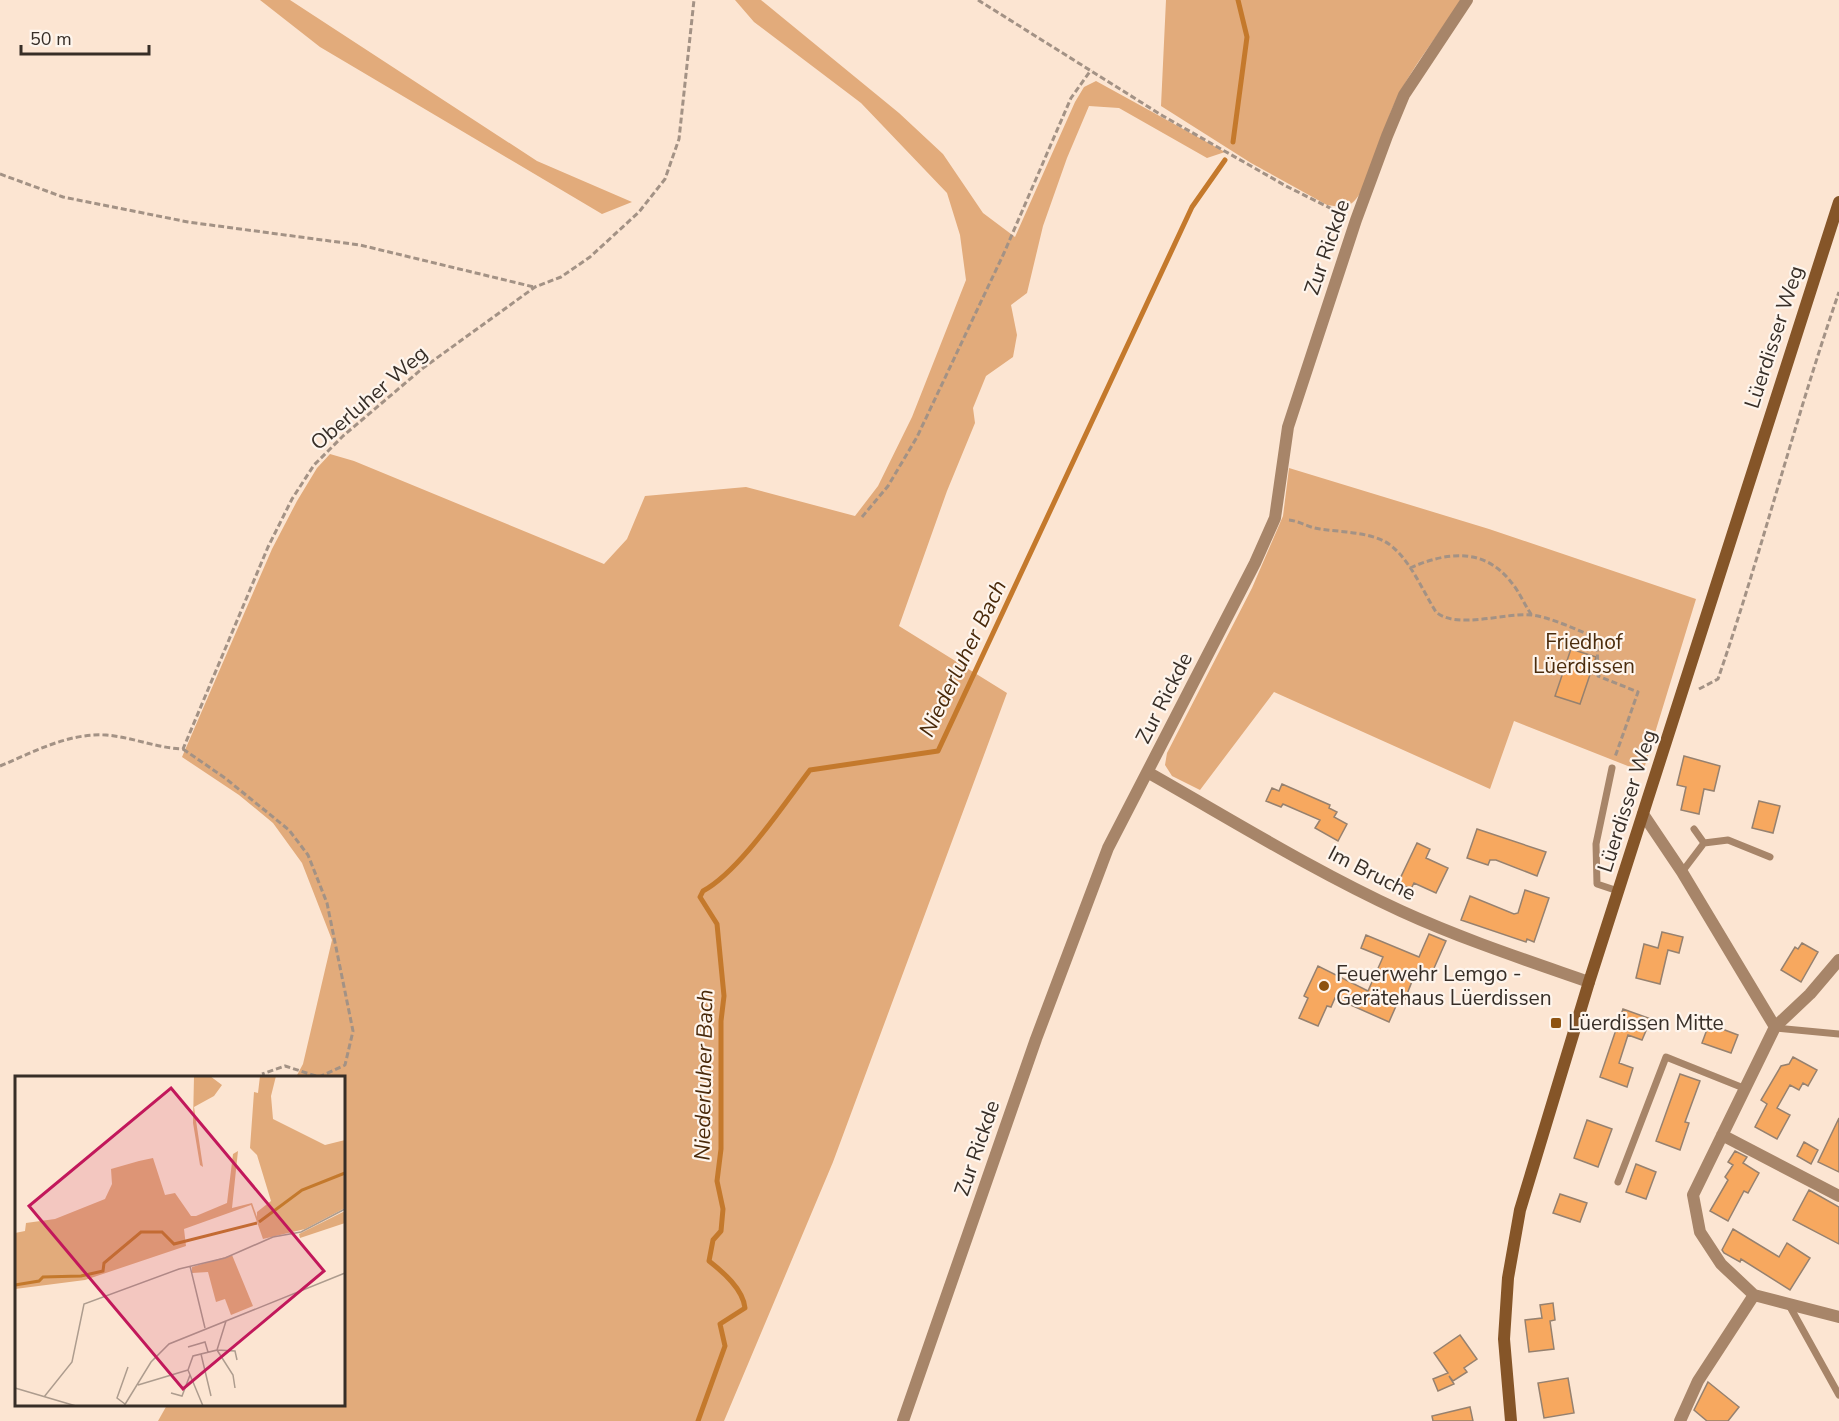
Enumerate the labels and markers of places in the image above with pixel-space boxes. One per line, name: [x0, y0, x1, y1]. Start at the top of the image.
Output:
place label: Feuerwehr Lemgo - Gerätehaus Lüerdissen: [1336, 960, 1552, 1012]
marker: Feuerwehr Lemgo - Gerätehaus Lüerdissen: [1317, 979, 1331, 993]
place label: Lüerdissen Mitte: [1568, 1009, 1724, 1037]
marker: Lüerdissen Mitte: [1549, 1016, 1563, 1030]

